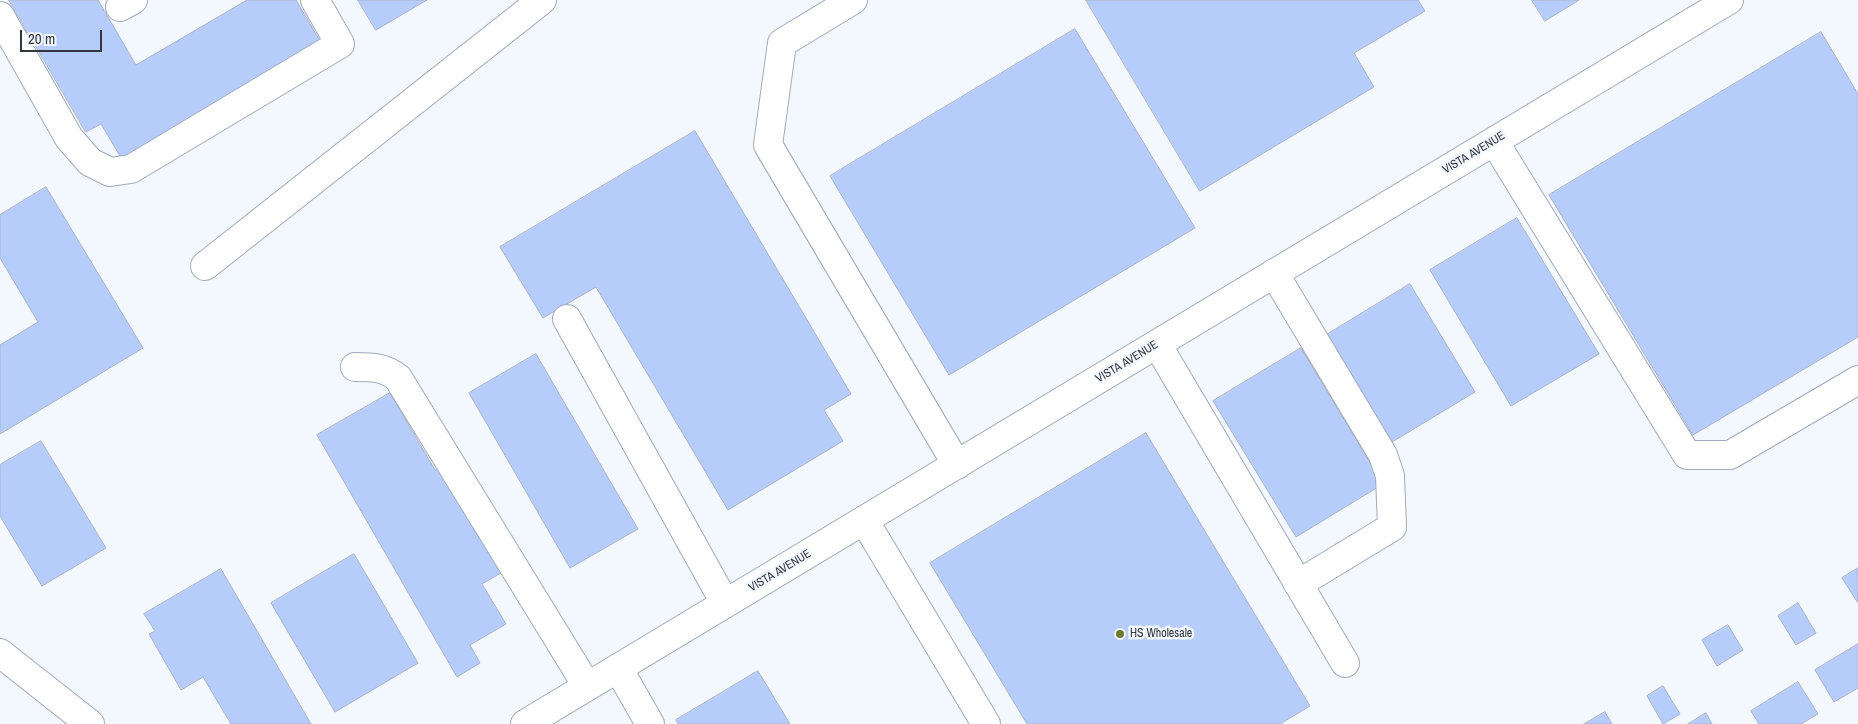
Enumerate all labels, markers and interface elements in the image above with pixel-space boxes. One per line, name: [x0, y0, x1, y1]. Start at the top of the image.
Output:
scale bar: [22, 20, 105, 52]
text: 20 m: [28, 28, 55, 49]
street label: VISTA AVENUE: [1440, 129, 1508, 177]
street label: VISTA AVENUE: [1093, 338, 1161, 386]
street label: VISTA AVENUE: [746, 547, 814, 595]
place label: HS Wholesale: [1130, 627, 1192, 641]
marker: HS Wholesale: [1114, 628, 1126, 640]

